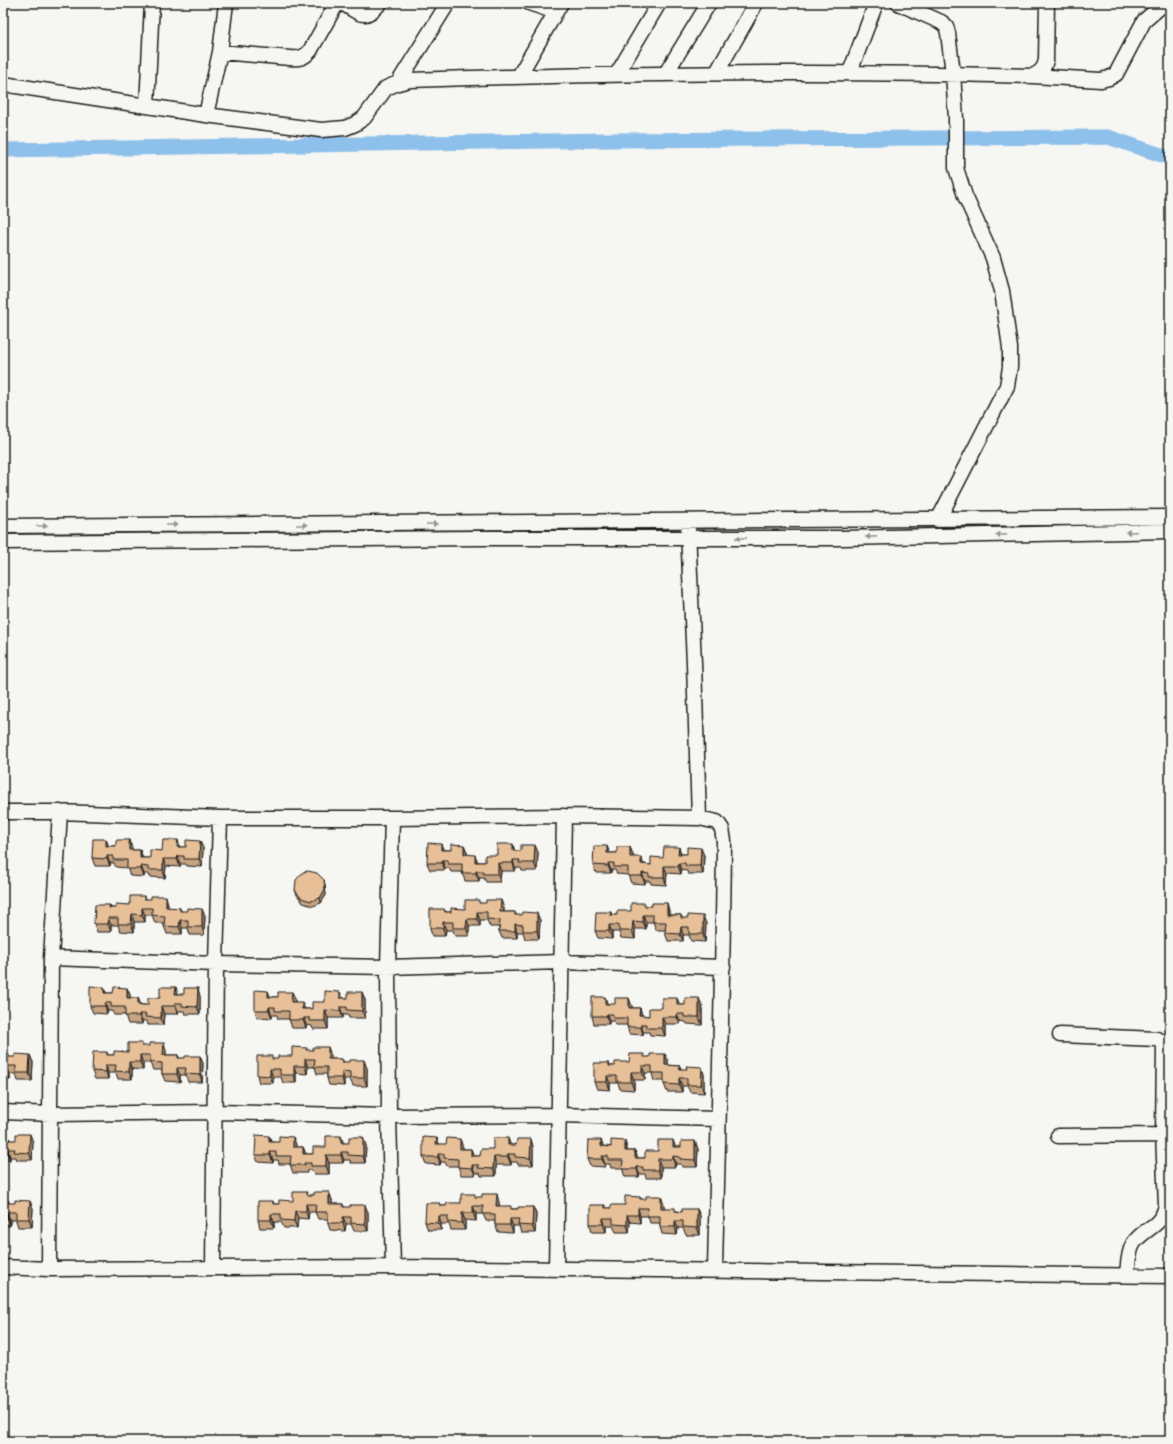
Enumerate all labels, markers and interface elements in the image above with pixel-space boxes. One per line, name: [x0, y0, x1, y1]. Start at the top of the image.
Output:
one-way arrow: [296, 521, 308, 528]
one-way arrow: [426, 521, 439, 527]
one-way arrow: [166, 522, 179, 528]
one-way arrow: [36, 523, 49, 529]
one-way arrow: [1124, 529, 1137, 535]
one-way arrow: [994, 532, 1007, 538]
one-way arrow: [864, 534, 877, 540]
one-way arrow: [734, 535, 747, 541]

